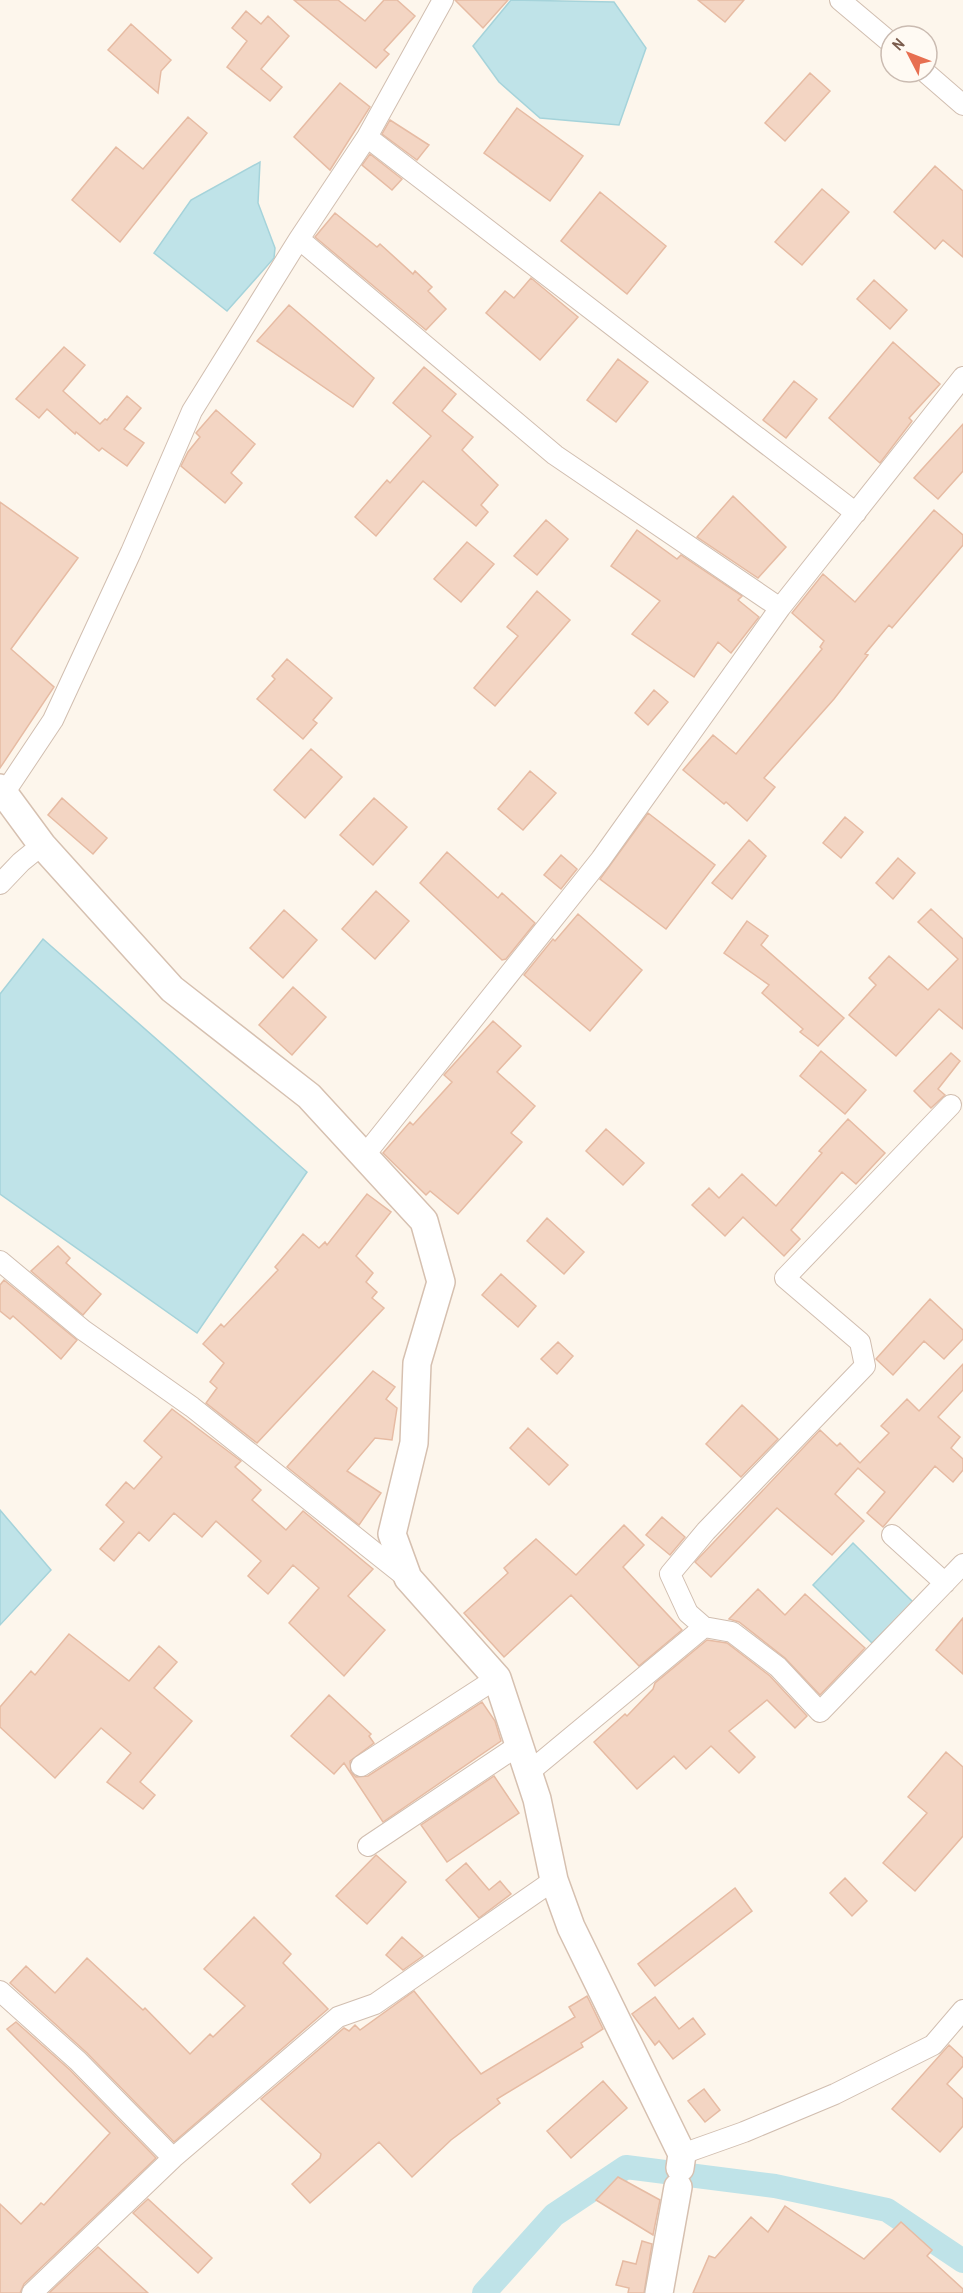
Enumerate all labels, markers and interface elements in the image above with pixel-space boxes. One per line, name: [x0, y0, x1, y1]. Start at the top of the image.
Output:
north arrow: [879, 24, 939, 84]
text: N: [887, 33, 909, 55]

